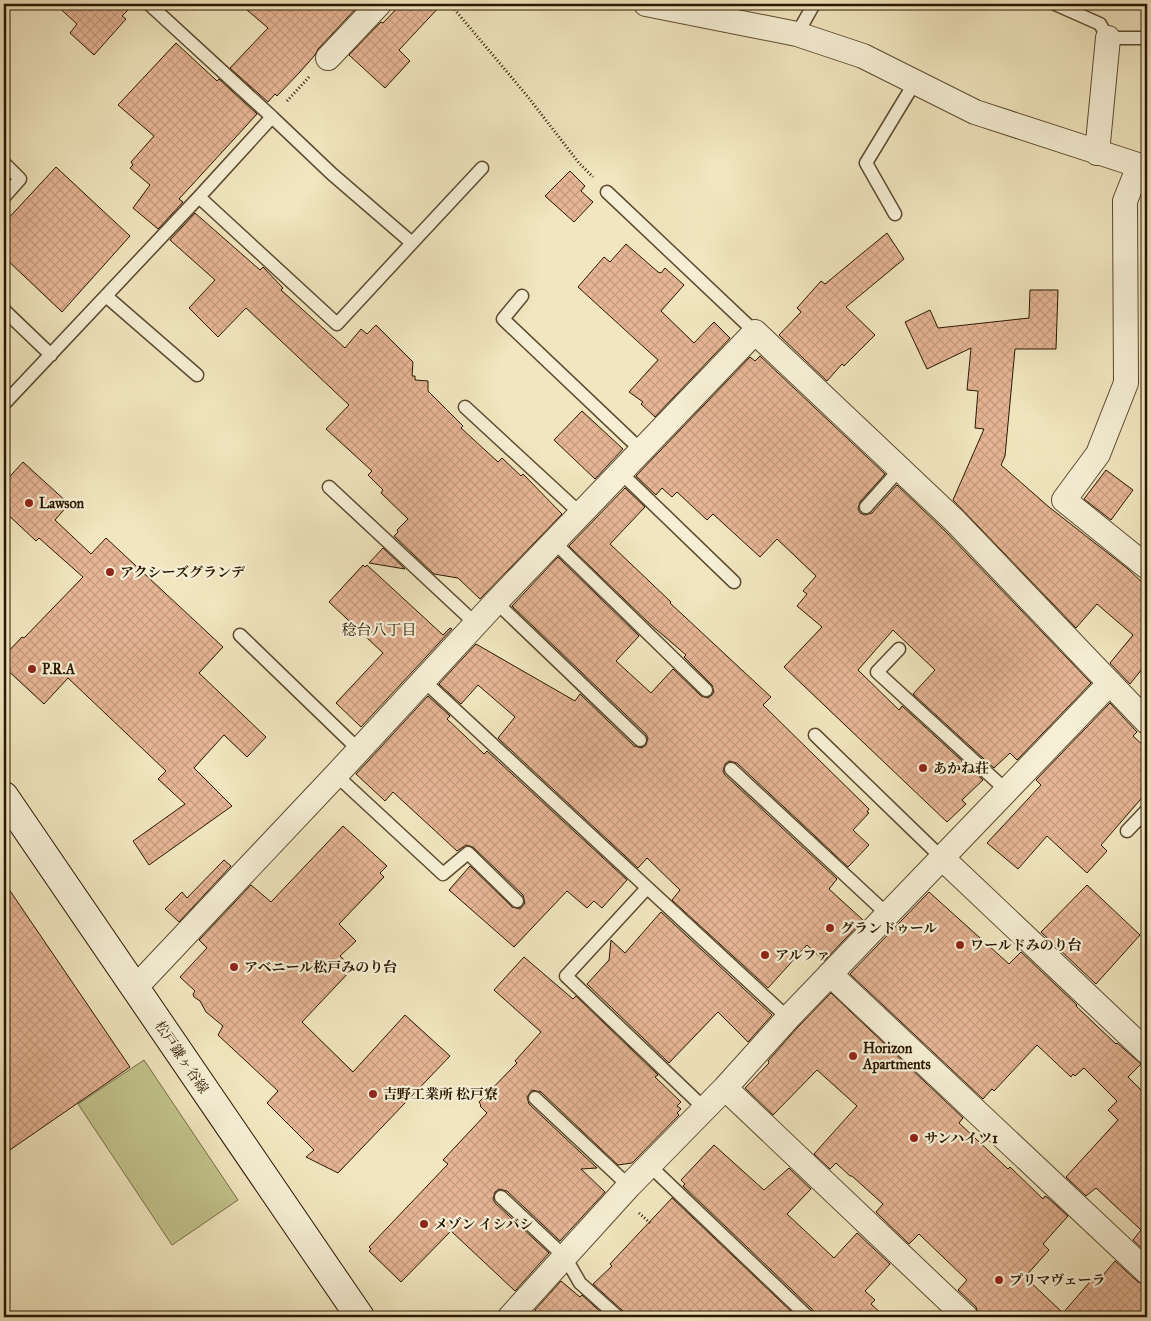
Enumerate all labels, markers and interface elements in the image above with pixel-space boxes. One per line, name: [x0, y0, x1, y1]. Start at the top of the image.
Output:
place label: Lawson: [39, 495, 85, 512]
marker: Lawson: [23, 497, 35, 509]
place label: アクシーズグランデ: [120, 564, 245, 581]
marker: アクシーズグランデ: [104, 566, 116, 578]
district label: 稔台八丁目: [341, 621, 417, 639]
place label: P.R.A: [42, 661, 76, 678]
marker: P.R.A: [26, 663, 38, 675]
place label: あかね荘: [933, 760, 989, 777]
marker: あかね荘: [917, 762, 929, 774]
place label: グランドゥール: [840, 920, 937, 937]
marker: グランドゥール: [824, 922, 836, 934]
place label: ワールドみのり台: [970, 937, 1082, 954]
marker: ワールドみのり台: [954, 939, 966, 951]
place label: アルファ: [775, 947, 830, 964]
marker: アルファ: [759, 949, 771, 961]
place label: アベニール松戸みのり台: [244, 959, 397, 976]
marker: アベニール松戸みのり台: [228, 961, 240, 973]
street label: 松戸鎌ヶ谷線: [151, 1018, 212, 1097]
place label: Horizon Apartments: [862, 1040, 931, 1074]
marker: Horizon Apartments: [847, 1050, 859, 1062]
place label: 吉野工業所 松戸寮: [383, 1086, 498, 1103]
marker: 吉野工業所 松戸寮: [367, 1088, 379, 1100]
place label: サンハイツ1: [924, 1130, 998, 1147]
marker: サンハイツ1: [908, 1132, 920, 1144]
place label: メゾン イシバシ: [434, 1216, 534, 1233]
marker: メゾン イシバシ: [418, 1218, 430, 1230]
place label: プリマヴェーラ: [1009, 1272, 1106, 1289]
marker: プリマヴェーラ: [993, 1274, 1005, 1286]

